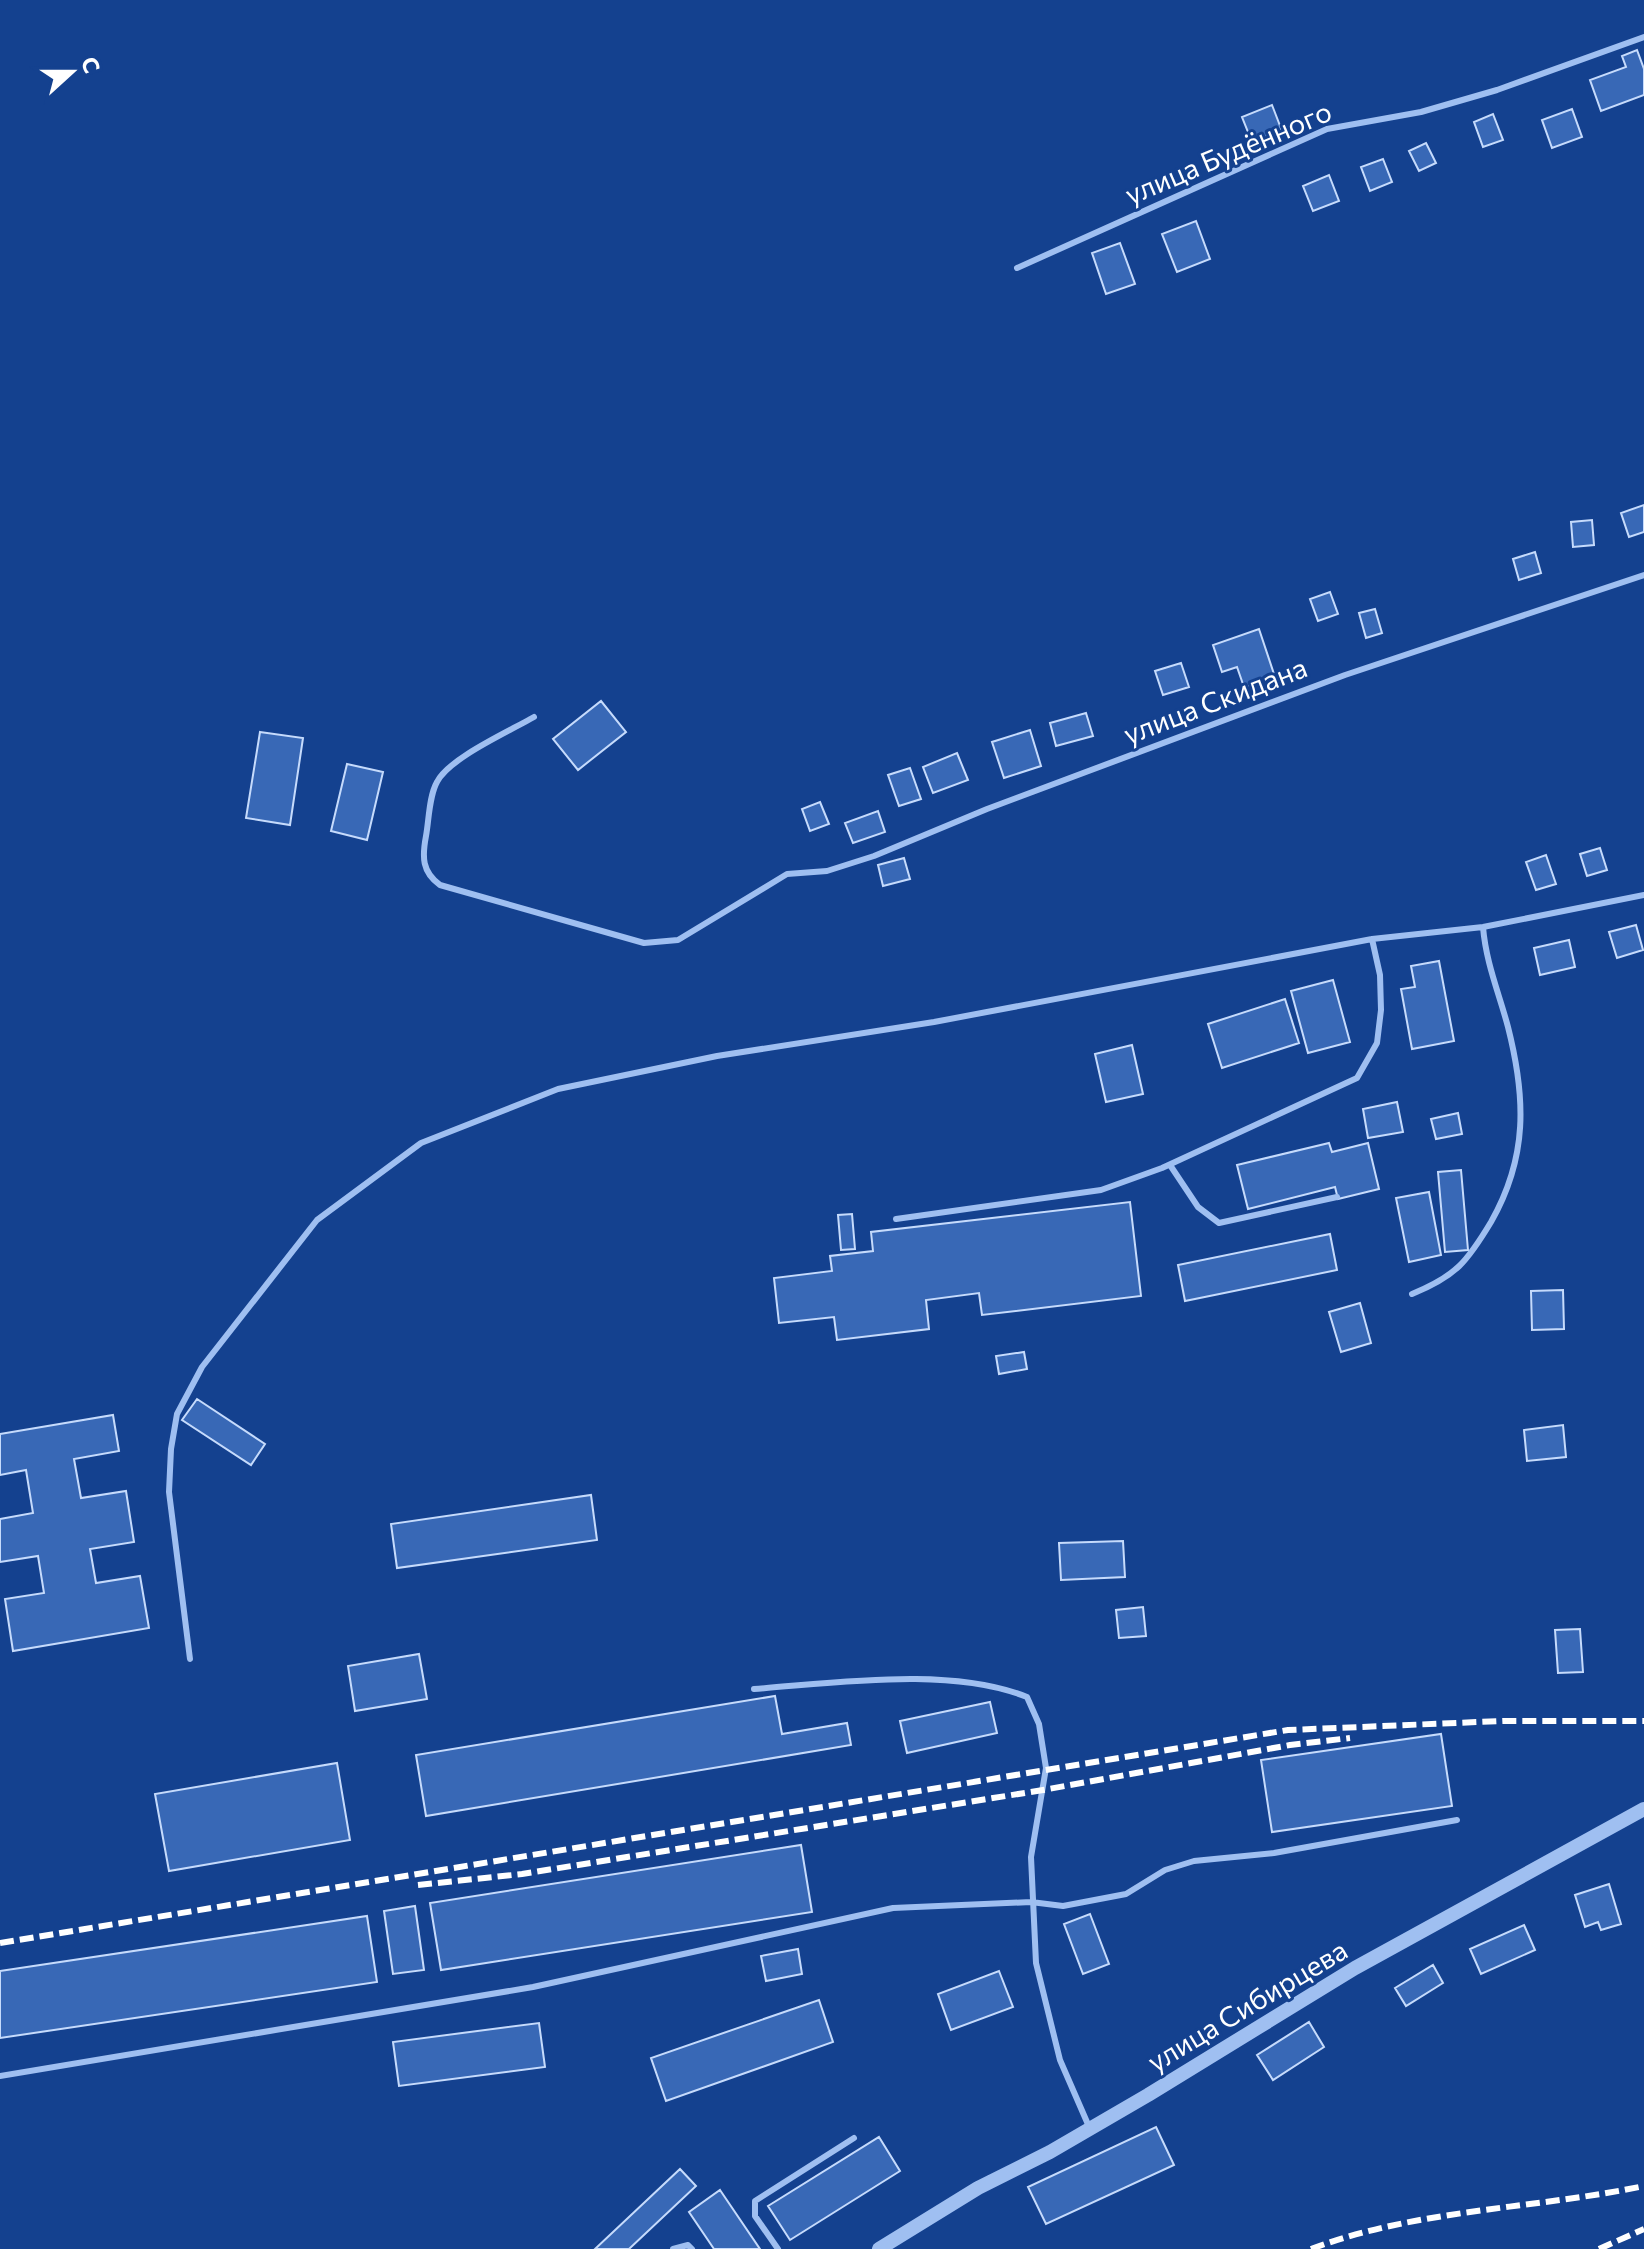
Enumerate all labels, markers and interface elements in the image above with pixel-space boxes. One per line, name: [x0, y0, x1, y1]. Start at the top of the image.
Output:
north arrow: [32, 32, 112, 112]
text: С: [76, 53, 106, 77]
street label: улица Будённого: [1120, 93, 1336, 211]
street label: улица Скидана: [1119, 649, 1311, 751]
street label: улица Сибирцева: [1141, 1932, 1353, 2078]

